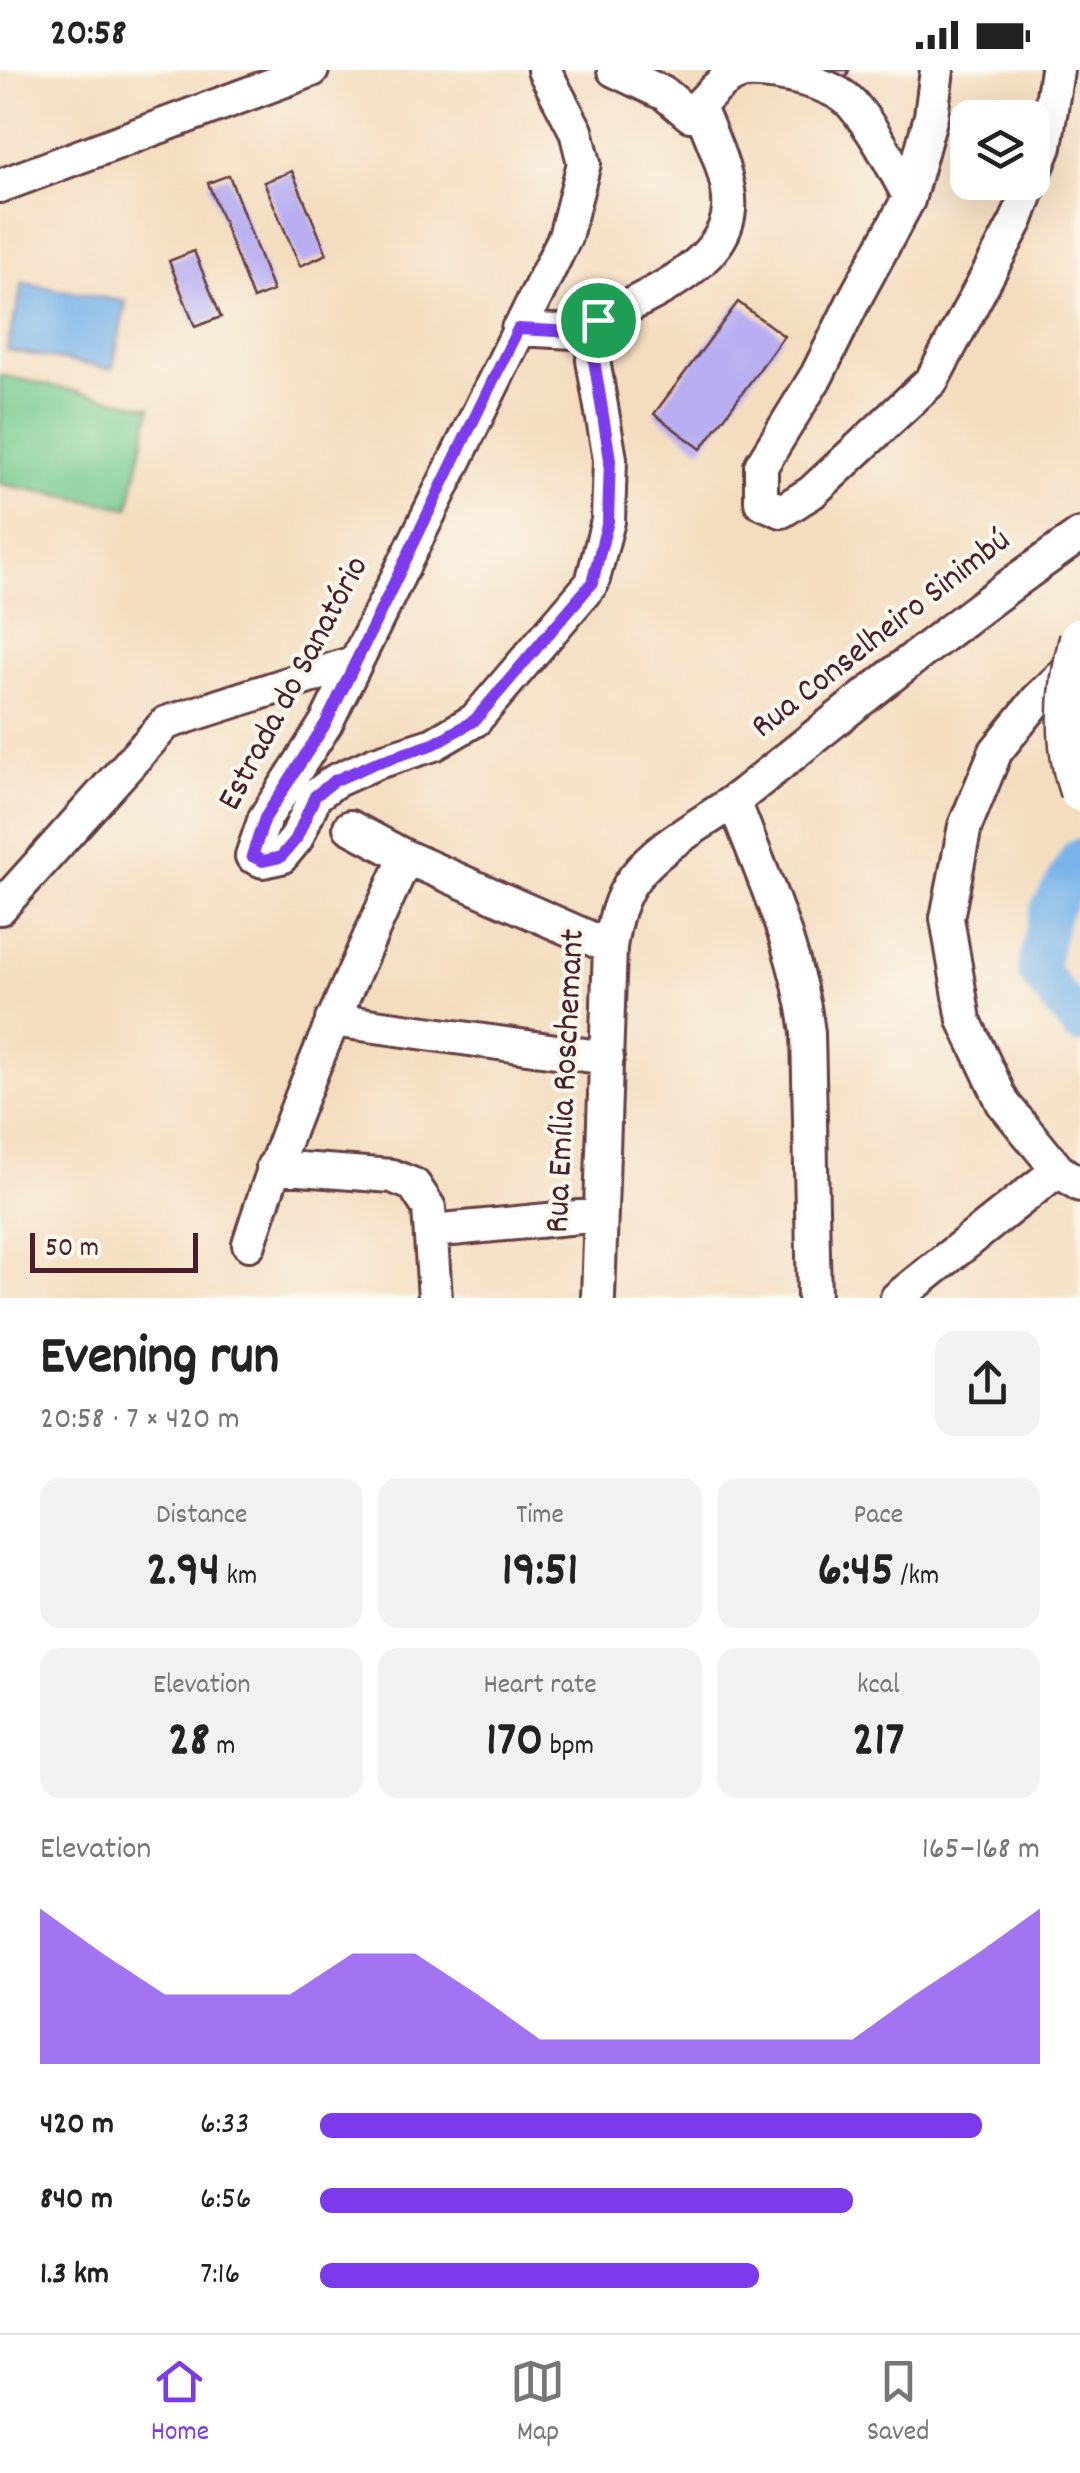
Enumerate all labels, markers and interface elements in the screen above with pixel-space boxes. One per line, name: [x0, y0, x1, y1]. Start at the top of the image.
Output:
text: 20:58: [50, 8, 126, 63]
map controls: [950, 100, 1050, 200]
button: layers: [950, 100, 1050, 200]
pin: [556, 278, 641, 363]
icon: arrive: [571, 293, 626, 348]
street label: Rua Conselheiro Sinimbú: [742, 518, 1022, 752]
street label: Estrada do Sanatório: [207, 548, 383, 820]
street label: Rua Emília Roschemant: [534, 928, 600, 1234]
scale bar: [30, 1228, 198, 1272]
text: 50 m: [45, 1230, 99, 1270]
text: Evening run: [40, 1321, 279, 1400]
button: share: [935, 1331, 1040, 1436]
text: 20:58 · 7 × 420 m: [40, 1398, 240, 1444]
text: Distance: [156, 1497, 247, 1537]
text: Time: [516, 1497, 564, 1537]
text: Pace: [854, 1497, 903, 1537]
text: 2.94: [146, 1537, 220, 1609]
text: 19:51: [502, 1537, 578, 1609]
text: 6:45: [817, 1537, 894, 1609]
text: km: [220, 1558, 257, 1598]
text: /km: [894, 1558, 939, 1598]
text: Elevation: [153, 1667, 250, 1707]
text: Heart rate: [483, 1667, 597, 1707]
text: kcal: [857, 1667, 900, 1707]
text: 28: [168, 1707, 210, 1779]
text: 170: [486, 1707, 543, 1779]
text: 217: [852, 1707, 904, 1779]
text: m: [210, 1728, 235, 1768]
text: bpm: [543, 1728, 594, 1768]
text: Elevation: [40, 1828, 151, 1874]
text: 165–168 m: [922, 1828, 1040, 1874]
text: 420 m: [40, 2103, 114, 2149]
text: 6:33: [200, 2103, 249, 2149]
text: 840 m: [40, 2178, 113, 2224]
text: 6:56: [200, 2178, 252, 2224]
text: 1.3 km: [40, 2253, 109, 2299]
text: 7:16: [200, 2253, 240, 2299]
tab: Home: [151, 2354, 209, 2454]
tab: Map: [510, 2354, 565, 2454]
tab: Saved: [867, 2354, 929, 2454]

